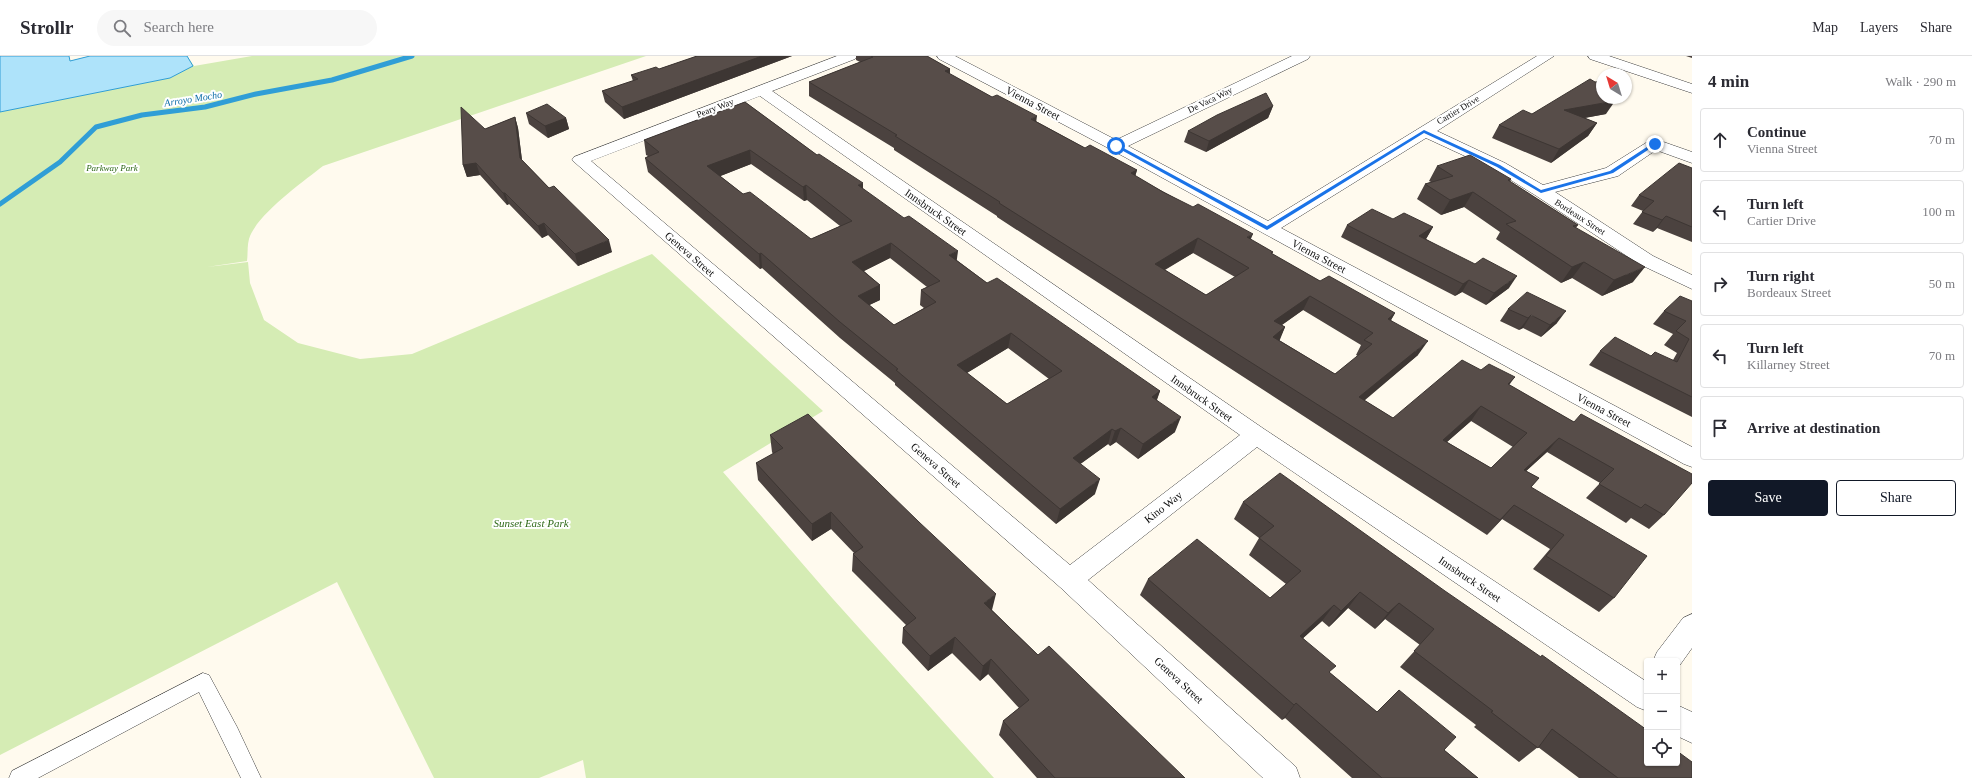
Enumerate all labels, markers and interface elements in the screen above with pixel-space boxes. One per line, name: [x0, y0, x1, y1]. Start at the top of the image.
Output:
search box: [97, 10, 377, 46]
text: Strollr: [20, 17, 73, 38]
icon: search: [111, 17, 133, 39]
text: Search here: [143, 19, 214, 35]
text: Map: [1812, 20, 1838, 35]
text: Layers: [1860, 20, 1898, 35]
text: Share: [1920, 20, 1952, 35]
north arrow: [1596, 68, 1632, 104]
text: 4 min: [1708, 72, 1749, 91]
text: Walk · 290 m: [1885, 74, 1956, 89]
street label: Vienna Street: [1004, 84, 1062, 122]
street label: De Vaca Way: [1186, 85, 1234, 115]
water label: Arroyo Mocho: [162, 89, 223, 109]
street label: Cartier Drive: [1435, 93, 1481, 127]
street label: Peary Way: [695, 96, 735, 120]
text: Continue: [1747, 124, 1806, 140]
icon: ahead: [1709, 129, 1731, 151]
text: 70 m: [1929, 132, 1955, 147]
route end: [1646, 135, 1664, 153]
route start: [1107, 137, 1125, 155]
text: Vienna Street: [1747, 141, 1817, 156]
park label: Parkway Park: [85, 163, 139, 173]
street label: Innsbruck Street: [903, 186, 969, 238]
text: Turn left: [1747, 196, 1804, 212]
street label: Bordeaux Street: [1553, 197, 1608, 237]
icon: left: [1709, 201, 1731, 223]
text: 100 m: [1922, 204, 1955, 219]
text: Cartier Drive: [1747, 213, 1816, 228]
street label: Geneva Street: [663, 229, 717, 279]
street label: Vienna Street: [1290, 237, 1348, 275]
text: Turn right: [1747, 268, 1814, 284]
icon: right: [1709, 273, 1731, 295]
text: 50 m: [1929, 276, 1955, 291]
text: Bordeaux Street: [1747, 285, 1831, 300]
text: Turn left: [1747, 340, 1804, 356]
icon: left: [1709, 345, 1731, 367]
text: 70 m: [1929, 348, 1955, 363]
text: Killarney Street: [1747, 357, 1830, 372]
street label: Innsbruck Street: [1169, 372, 1235, 424]
street label: Vienna Street: [1575, 391, 1633, 429]
icon: arrive: [1709, 417, 1731, 439]
text: Arrive at destination: [1747, 420, 1880, 436]
street label: Geneva Street: [909, 440, 963, 490]
button: Save: [1708, 480, 1828, 516]
button: Share: [1836, 480, 1956, 516]
street label: Kino Way: [1142, 488, 1185, 525]
park label: Sunset East Park: [493, 517, 570, 529]
street label: Innsbruck Street: [1437, 554, 1503, 604]
street label: Geneva Street: [1152, 654, 1206, 706]
map controls: [1644, 658, 1680, 766]
button: +: [1644, 658, 1680, 694]
button: −: [1644, 694, 1680, 730]
button: locate: [1644, 730, 1680, 766]

